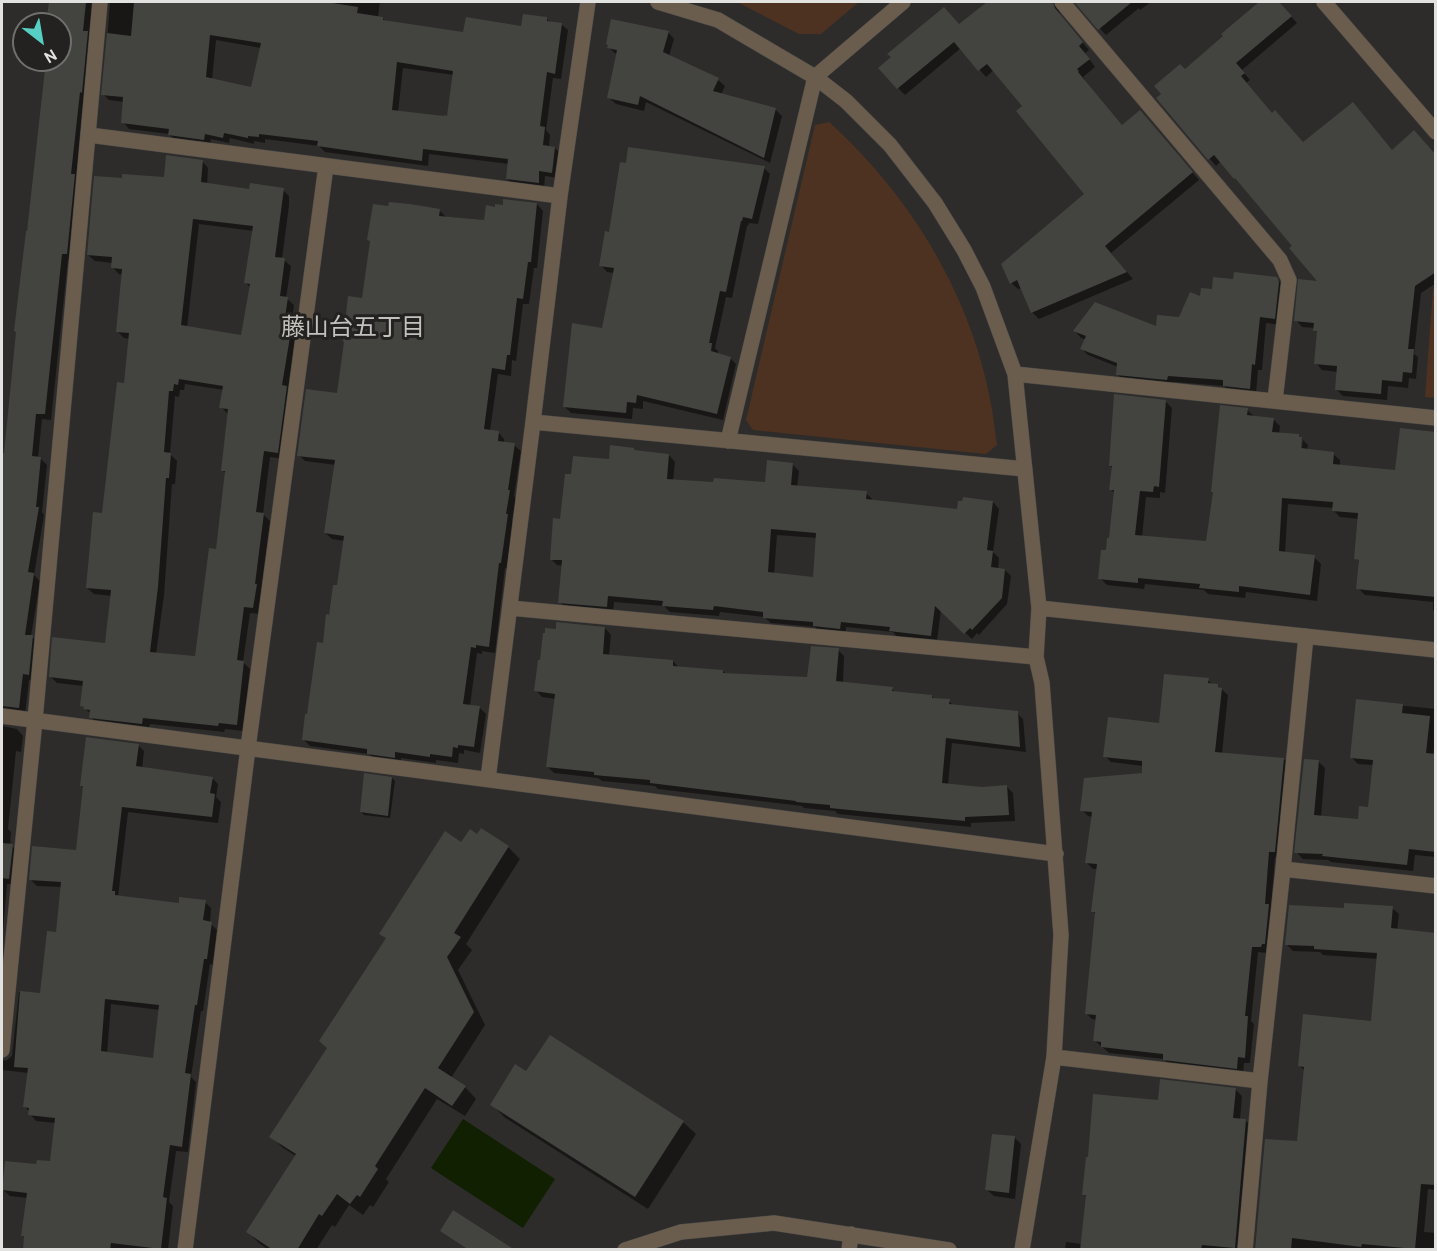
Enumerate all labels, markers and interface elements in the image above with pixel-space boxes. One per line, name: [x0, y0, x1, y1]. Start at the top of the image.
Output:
north arrow: [12, 12, 72, 72]
text: N: [41, 45, 60, 67]
district label: 藤山台五丁目: [281, 314, 425, 342]

